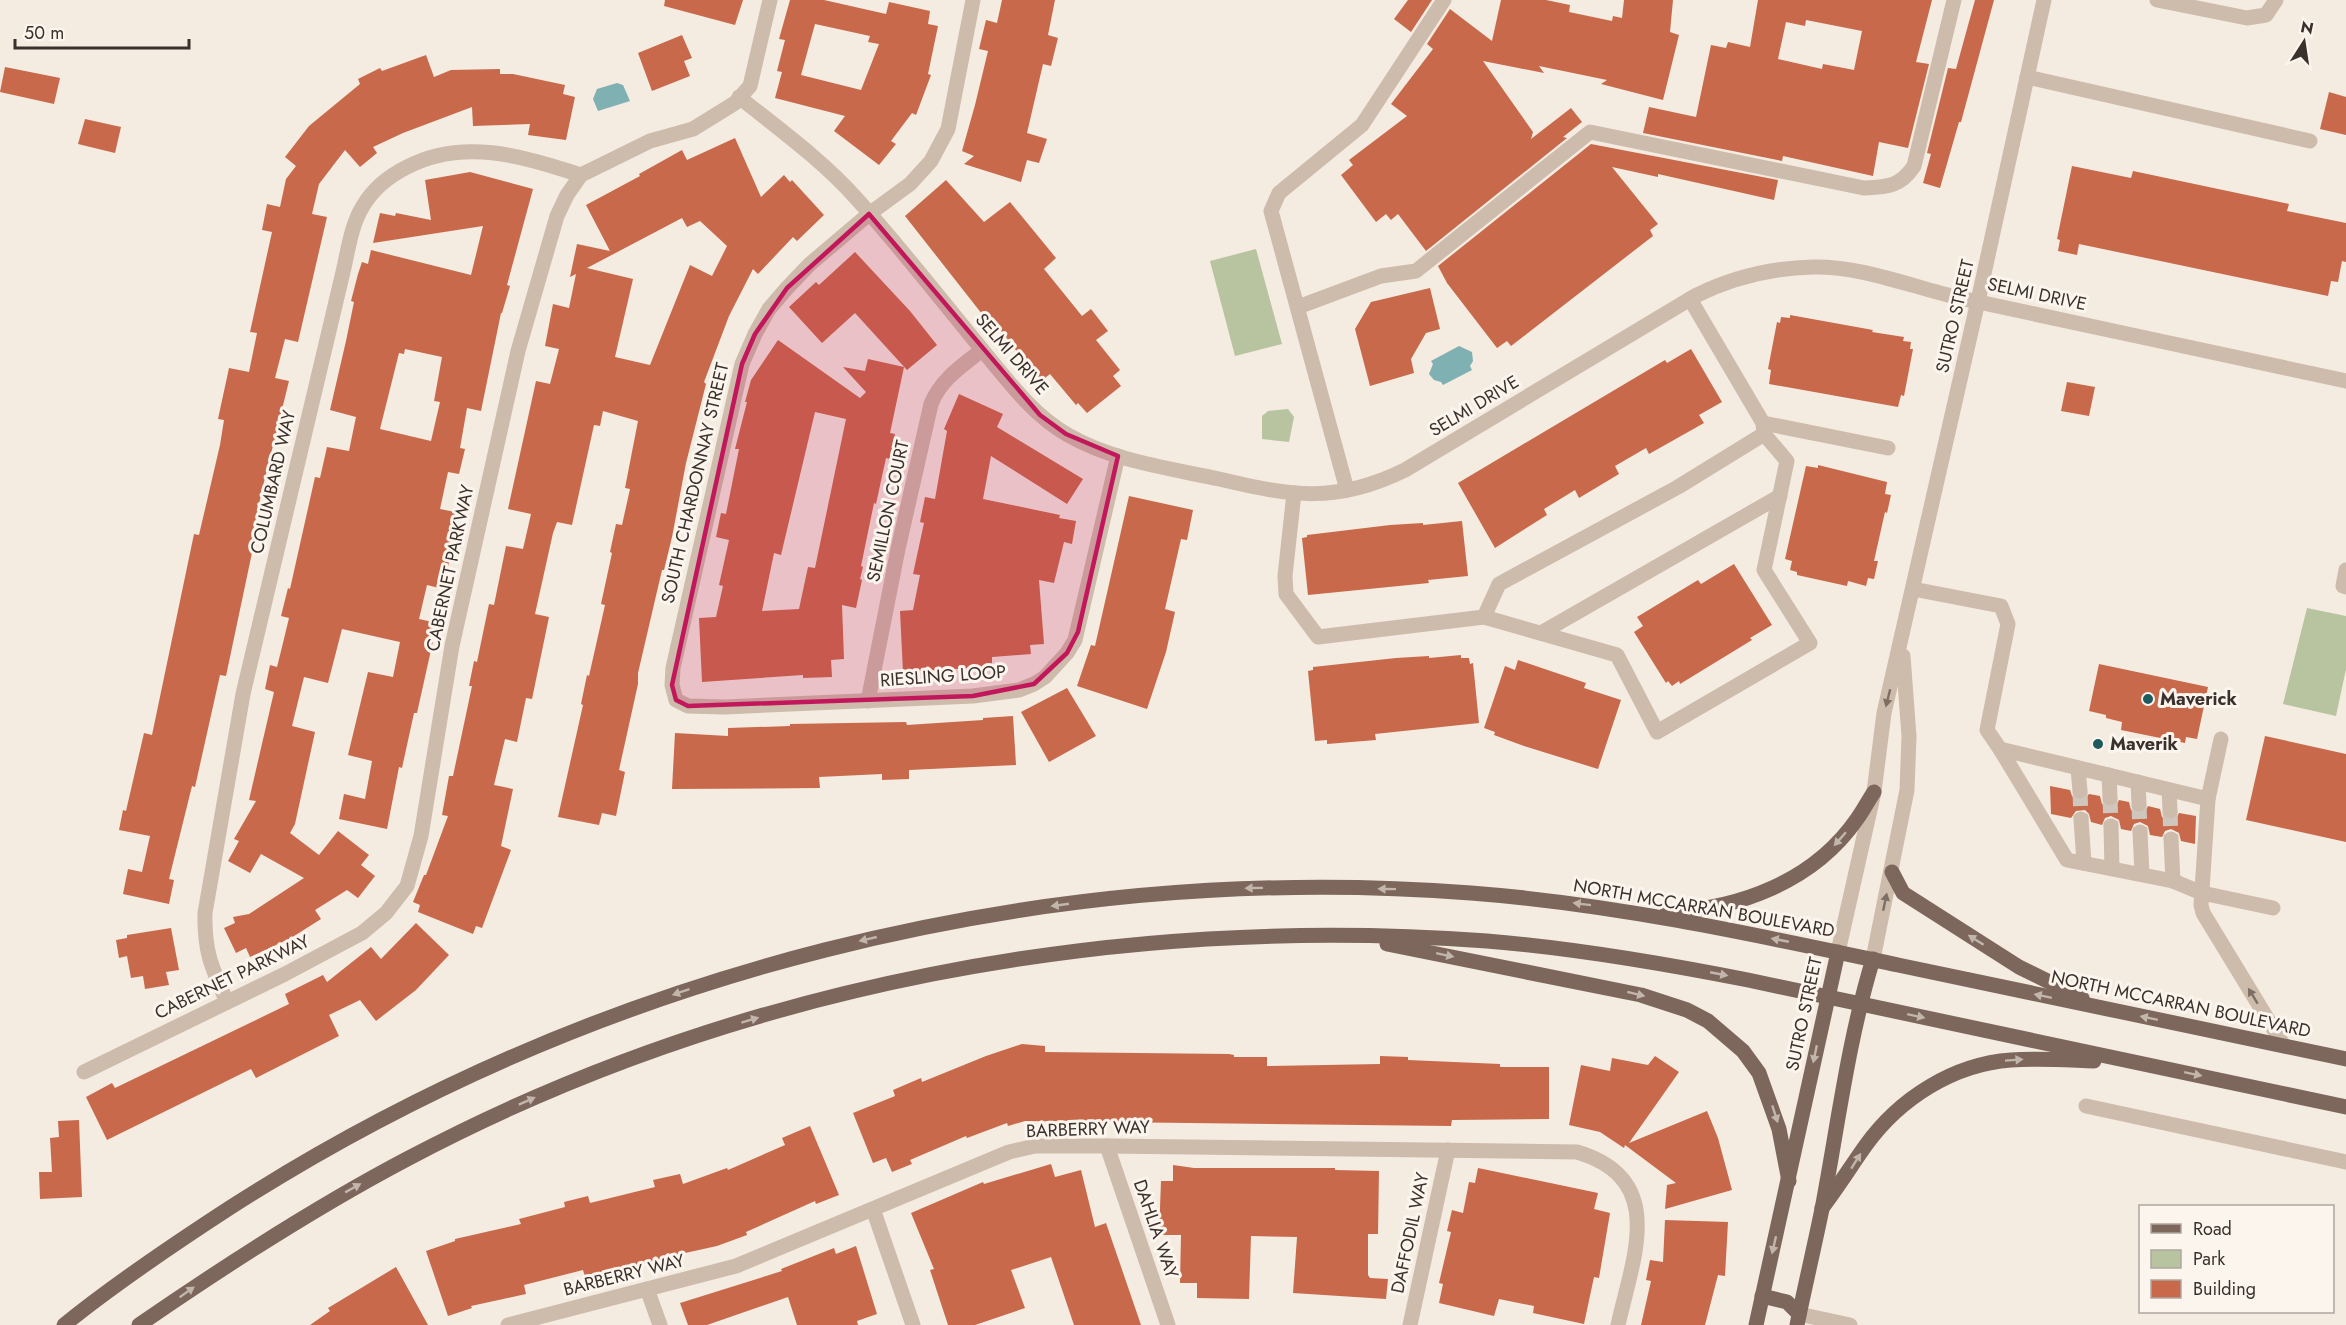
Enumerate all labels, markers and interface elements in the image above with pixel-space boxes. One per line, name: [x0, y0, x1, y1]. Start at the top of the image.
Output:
scale bar: [15, 12, 189, 50]
north arrow: [2274, 12, 2334, 72]
text: N: [2298, 15, 2316, 40]
text: 50 m: [24, 20, 64, 46]
street label: SUTRO STREET: [1929, 256, 1981, 375]
street label: SELMI DRIVE: [1985, 271, 2089, 317]
street label: SELMI DRIVE: [969, 307, 1055, 401]
street label: SOUTH CHARDONNAY STREET: [655, 360, 735, 606]
street label: SELMI DRIVE: [1424, 369, 1524, 443]
street label: COLUMBARD WAY: [244, 407, 302, 556]
street label: SEMILLON COURT: [860, 437, 916, 584]
street label: CABERNET PARKWAY: [420, 481, 481, 654]
street label: RIESLING LOOP: [879, 659, 1007, 693]
place label: Maverick: [2160, 686, 2237, 712]
one-way arrow: [1882, 688, 1892, 707]
marker: Maverick: [2141, 692, 2155, 706]
place label: Maverik: [2110, 731, 2179, 757]
marker: Maverik: [2091, 737, 2105, 751]
one-way arrow: [1834, 831, 1847, 846]
street label: NORTH MCCARRAN BOULEVARD: [1571, 872, 1837, 944]
one-way arrow: [1245, 884, 1264, 893]
one-way arrow: [1378, 884, 1397, 894]
one-way arrow: [1881, 892, 1890, 911]
one-way arrow: [1572, 900, 1591, 909]
one-way arrow: [1051, 901, 1070, 910]
street label: CABERNET PARKWAY: [150, 928, 315, 1026]
one-way arrow: [1968, 934, 1984, 945]
one-way arrow: [859, 935, 878, 945]
one-way arrow: [1771, 935, 1790, 944]
one-way arrow: [1435, 951, 1454, 961]
street label: SUTRO STREET: [1779, 954, 1829, 1073]
street label: NORTH MCCARRAN BOULEVARD: [2049, 964, 2313, 1044]
one-way arrow: [1710, 970, 1729, 979]
one-way arrow: [672, 988, 690, 998]
one-way arrow: [2248, 988, 2259, 1004]
one-way arrow: [1626, 990, 1645, 1000]
one-way arrow: [2034, 990, 2053, 1000]
one-way arrow: [1907, 1012, 1926, 1021]
one-way arrow: [2140, 1013, 2159, 1022]
one-way arrow: [741, 1015, 759, 1024]
one-way arrow: [1810, 1045, 1819, 1064]
one-way arrow: [2004, 1056, 2023, 1065]
one-way arrow: [2183, 1070, 2202, 1080]
one-way arrow: [519, 1097, 536, 1106]
one-way arrow: [1770, 1106, 1780, 1124]
street label: BARBERRY WAY: [1026, 1114, 1151, 1144]
one-way arrow: [1851, 1153, 1862, 1169]
street label: DAFFODIL WAY: [1385, 1169, 1436, 1296]
street label: DAHLIA WAY: [1127, 1176, 1185, 1283]
one-way arrow: [344, 1183, 361, 1193]
legend: [2139, 1205, 2334, 1313]
text: Road: [2193, 1216, 2232, 1242]
one-way arrow: [1769, 1236, 1778, 1255]
text: Park: [2193, 1246, 2225, 1272]
street label: BARBERRY WAY: [561, 1247, 688, 1303]
text: Building: [2193, 1276, 2256, 1302]
one-way arrow: [179, 1286, 195, 1298]

